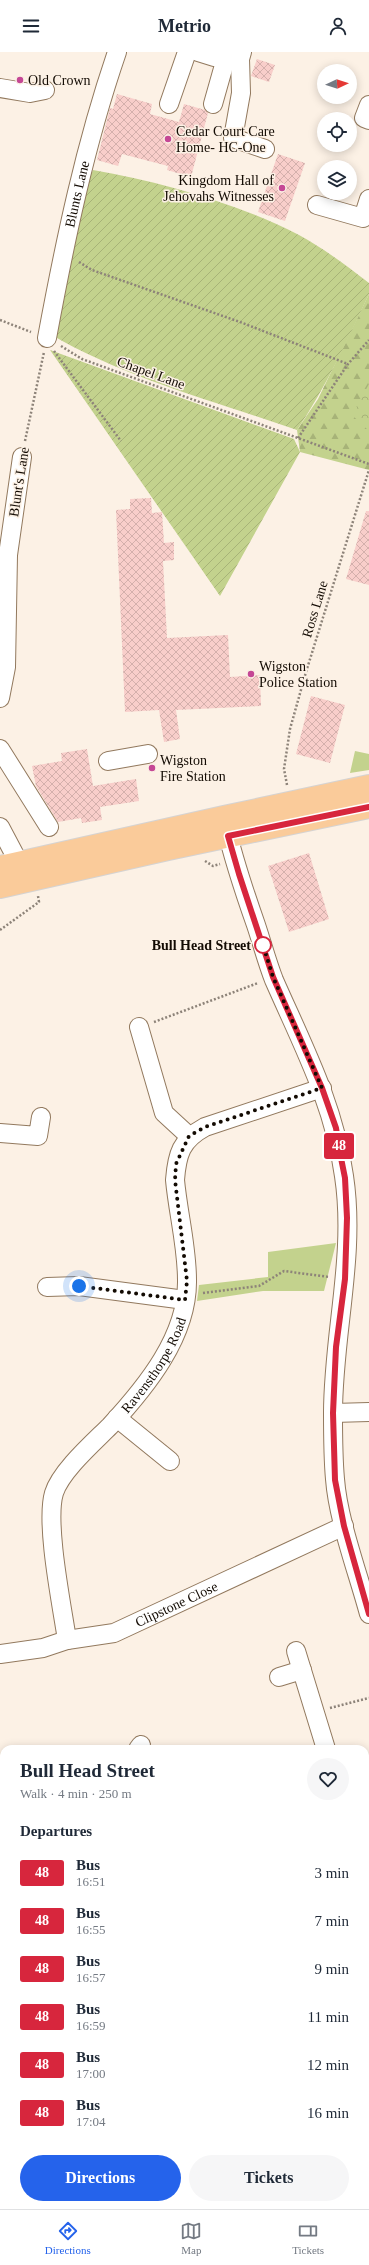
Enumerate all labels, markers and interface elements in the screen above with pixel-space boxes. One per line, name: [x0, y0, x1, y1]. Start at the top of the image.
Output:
icon: menu: [20, 15, 42, 37]
icon: person: [327, 15, 349, 37]
text: Metrio: [158, 16, 211, 36]
north arrow: [317, 64, 357, 104]
map controls: [317, 64, 357, 200]
place label: Old Crown: [28, 73, 91, 88]
marker: Old Crown: [15, 75, 25, 85]
button: locate: [317, 112, 357, 152]
place label: Cedar Court Care Home- HC-One: [176, 124, 275, 155]
marker: Cedar Court Care Home- HC-One: [163, 134, 173, 144]
street label: Blunts Lane: [62, 159, 92, 229]
button: layers: [317, 160, 357, 200]
place label: Kingdom Hall of Jehovahs Witnesses: [163, 173, 274, 204]
marker: Kingdom Hall of Jehovahs Witnesses: [277, 183, 287, 193]
street label: Chapel Lane: [115, 354, 187, 392]
street label: Blunt's Lane: [6, 446, 32, 518]
street label: Ross Lane: [299, 579, 331, 639]
place label: Wigston Police Station: [259, 659, 337, 690]
marker: Wigston Police Station: [246, 669, 256, 679]
place label: Wigston Fire Station: [160, 753, 226, 784]
marker: Wigston Fire Station: [147, 763, 157, 773]
marker: Bull Head Street: [254, 936, 272, 954]
place label: Bull Head Street: [152, 938, 251, 953]
line badge: 48: [321, 1133, 357, 1159]
text: 48: [332, 1138, 346, 1153]
your location: [69, 1276, 89, 1296]
street label: Ravensthorpe Road: [118, 1315, 189, 1416]
street label: Clipstone Close: [133, 1578, 220, 1630]
button: heart: [307, 1758, 349, 1800]
text: Bull Head Street: [20, 1760, 155, 1781]
text: Walk · 4 min · 250 m: [20, 1786, 132, 1801]
text: Departures: [20, 1823, 92, 1839]
text: Bus: [76, 1857, 100, 1873]
text: 48: [35, 1865, 49, 1880]
text: 3 min: [314, 1865, 349, 1881]
text: 16:51: [76, 1874, 106, 1889]
text: Bus: [76, 1905, 100, 1921]
text: 48: [35, 1913, 49, 1928]
text: 7 min: [314, 1913, 349, 1929]
text: 16:55: [76, 1922, 106, 1937]
text: Bus: [76, 1953, 100, 1969]
text: 48: [35, 1961, 49, 1976]
text: 9 min: [314, 1961, 349, 1977]
text: 16:57: [76, 1970, 106, 1985]
text: Bus: [76, 2001, 100, 2017]
text: 48: [35, 2009, 49, 2024]
text: 11 min: [307, 2009, 349, 2025]
text: 16:59: [76, 2018, 106, 2033]
text: Bus: [76, 2049, 100, 2065]
text: 48: [35, 2057, 49, 2072]
text: 12 min: [307, 2057, 349, 2073]
text: 17:00: [76, 2066, 106, 2081]
text: Bus: [76, 2097, 100, 2113]
text: 48: [35, 2105, 49, 2120]
text: 16 min: [307, 2105, 349, 2121]
text: 17:04: [76, 2114, 106, 2129]
button: Directions: [20, 2155, 181, 2201]
button: Tickets: [189, 2155, 349, 2201]
tab: Directions: [45, 2220, 91, 2256]
tab: Map: [180, 2220, 202, 2256]
tab: Tickets: [292, 2220, 324, 2256]

